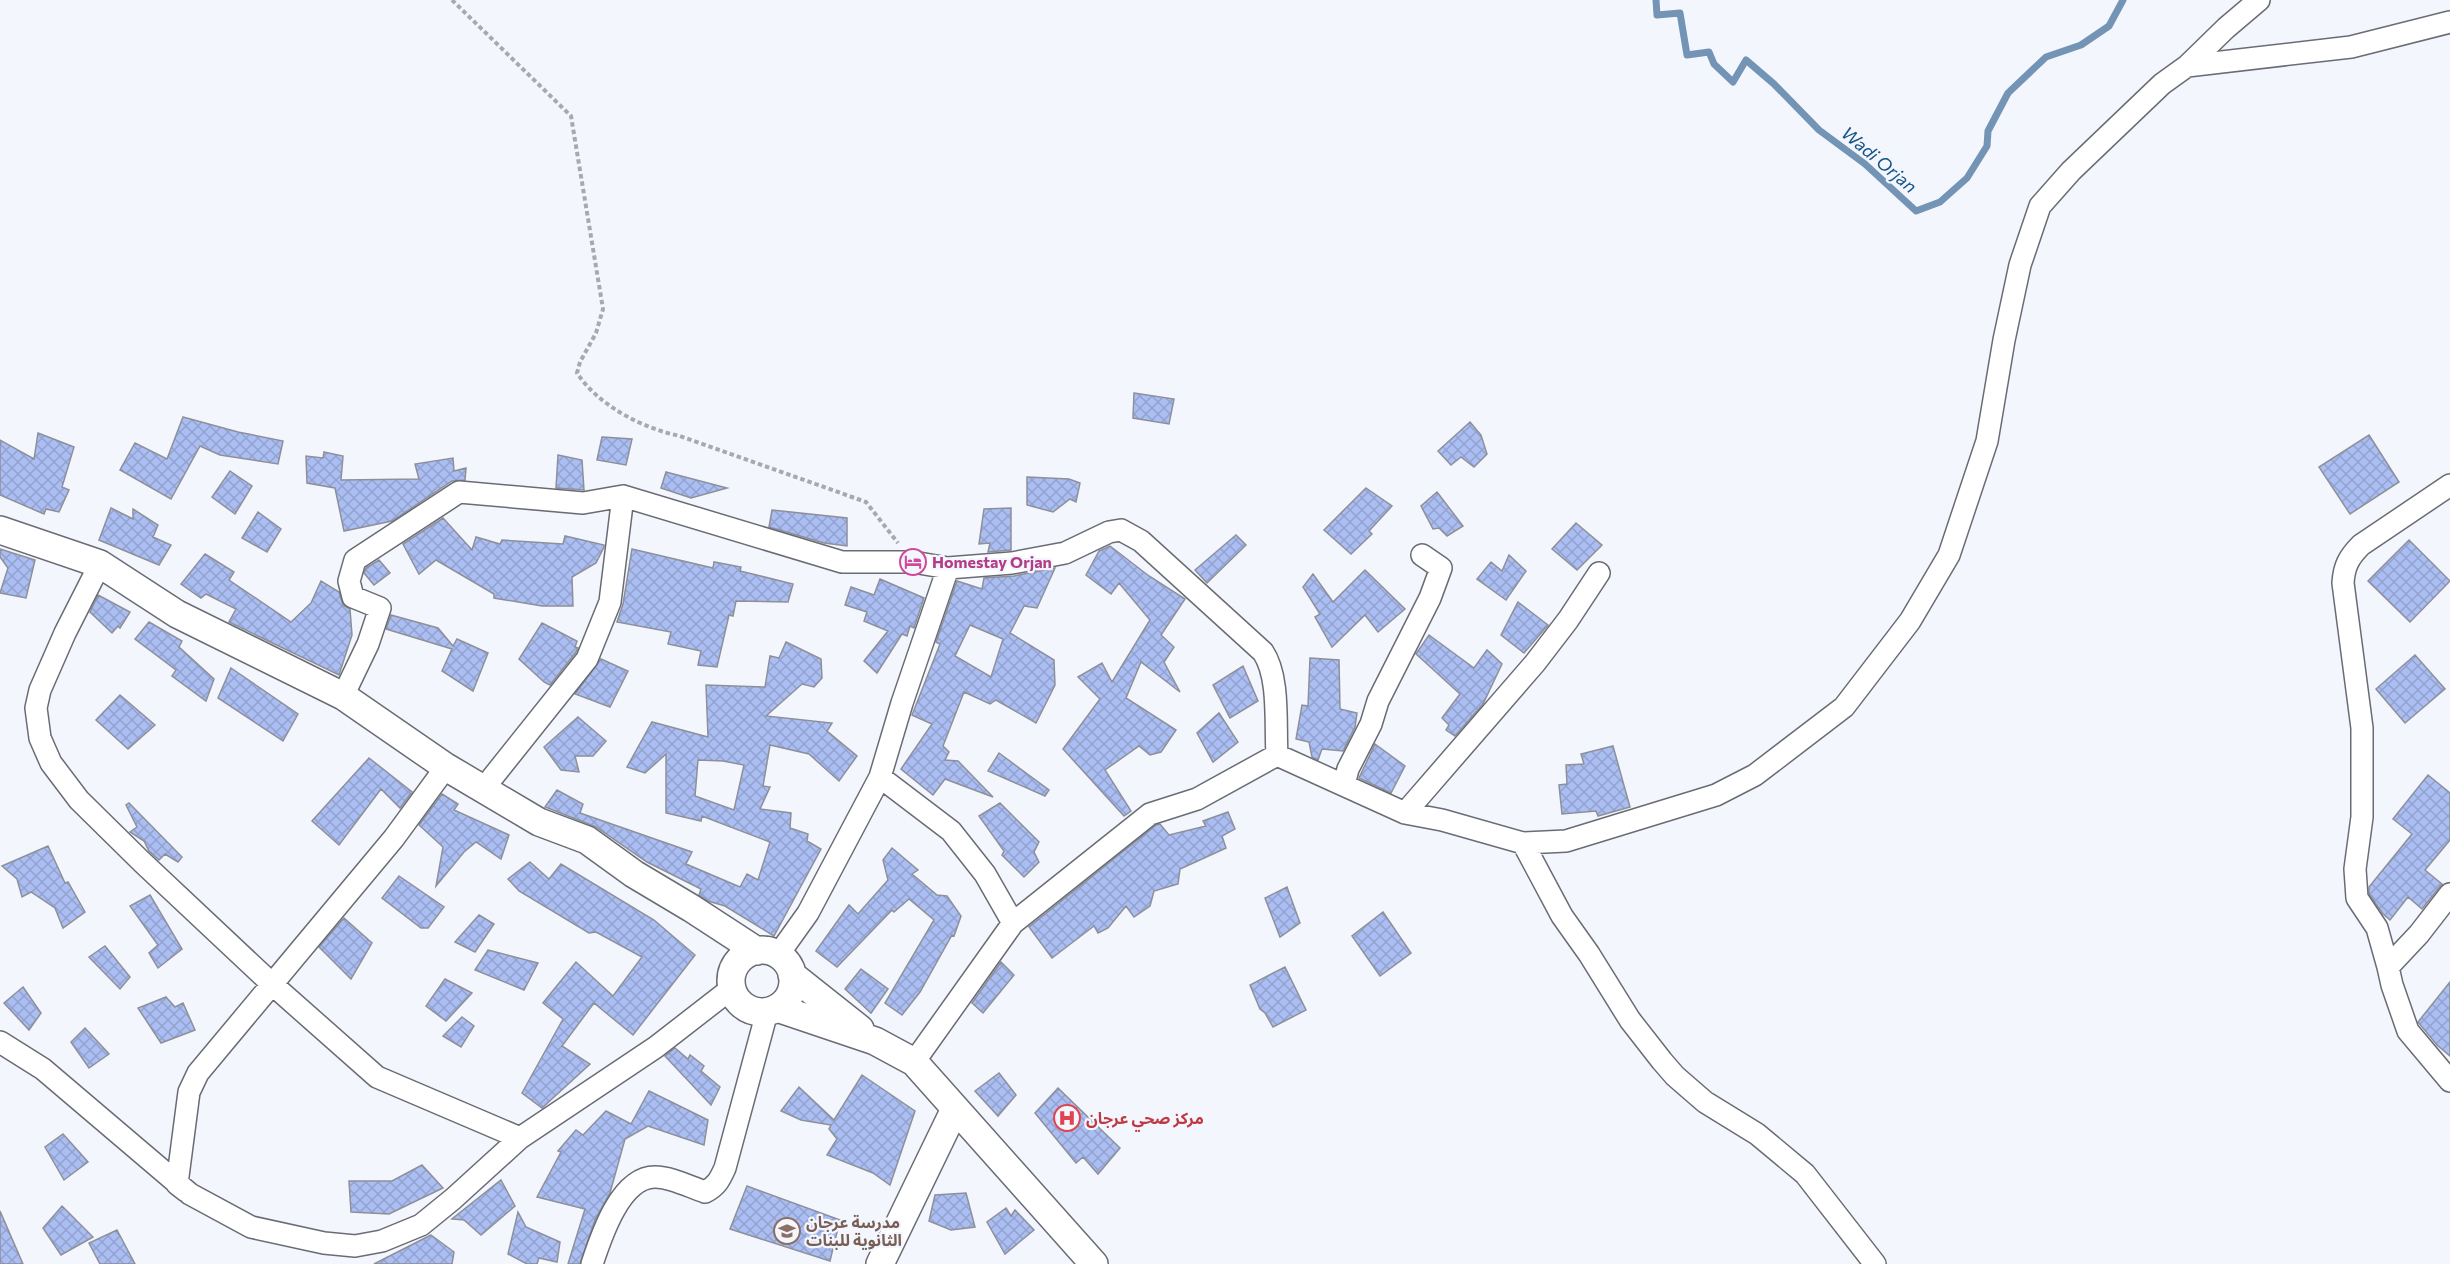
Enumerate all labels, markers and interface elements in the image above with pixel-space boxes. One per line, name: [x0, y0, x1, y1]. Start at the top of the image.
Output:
water label: Wadi Orjan: [1838, 121, 1922, 197]
hotel icon: Homestay Orjan: [898, 547, 928, 577]
place label: Homestay Orjan: [932, 552, 1052, 571]
hospital icon: مركز صحي عرجان: [1052, 1103, 1082, 1133]
place label: مركز صحي عرجان: [1086, 1108, 1204, 1132]
place label: مدرسة عرجان الثانوية للبنات: [806, 1212, 902, 1250]
school or university icon: مدرسة عرجان الثانوية للبنات: [772, 1216, 802, 1246]

